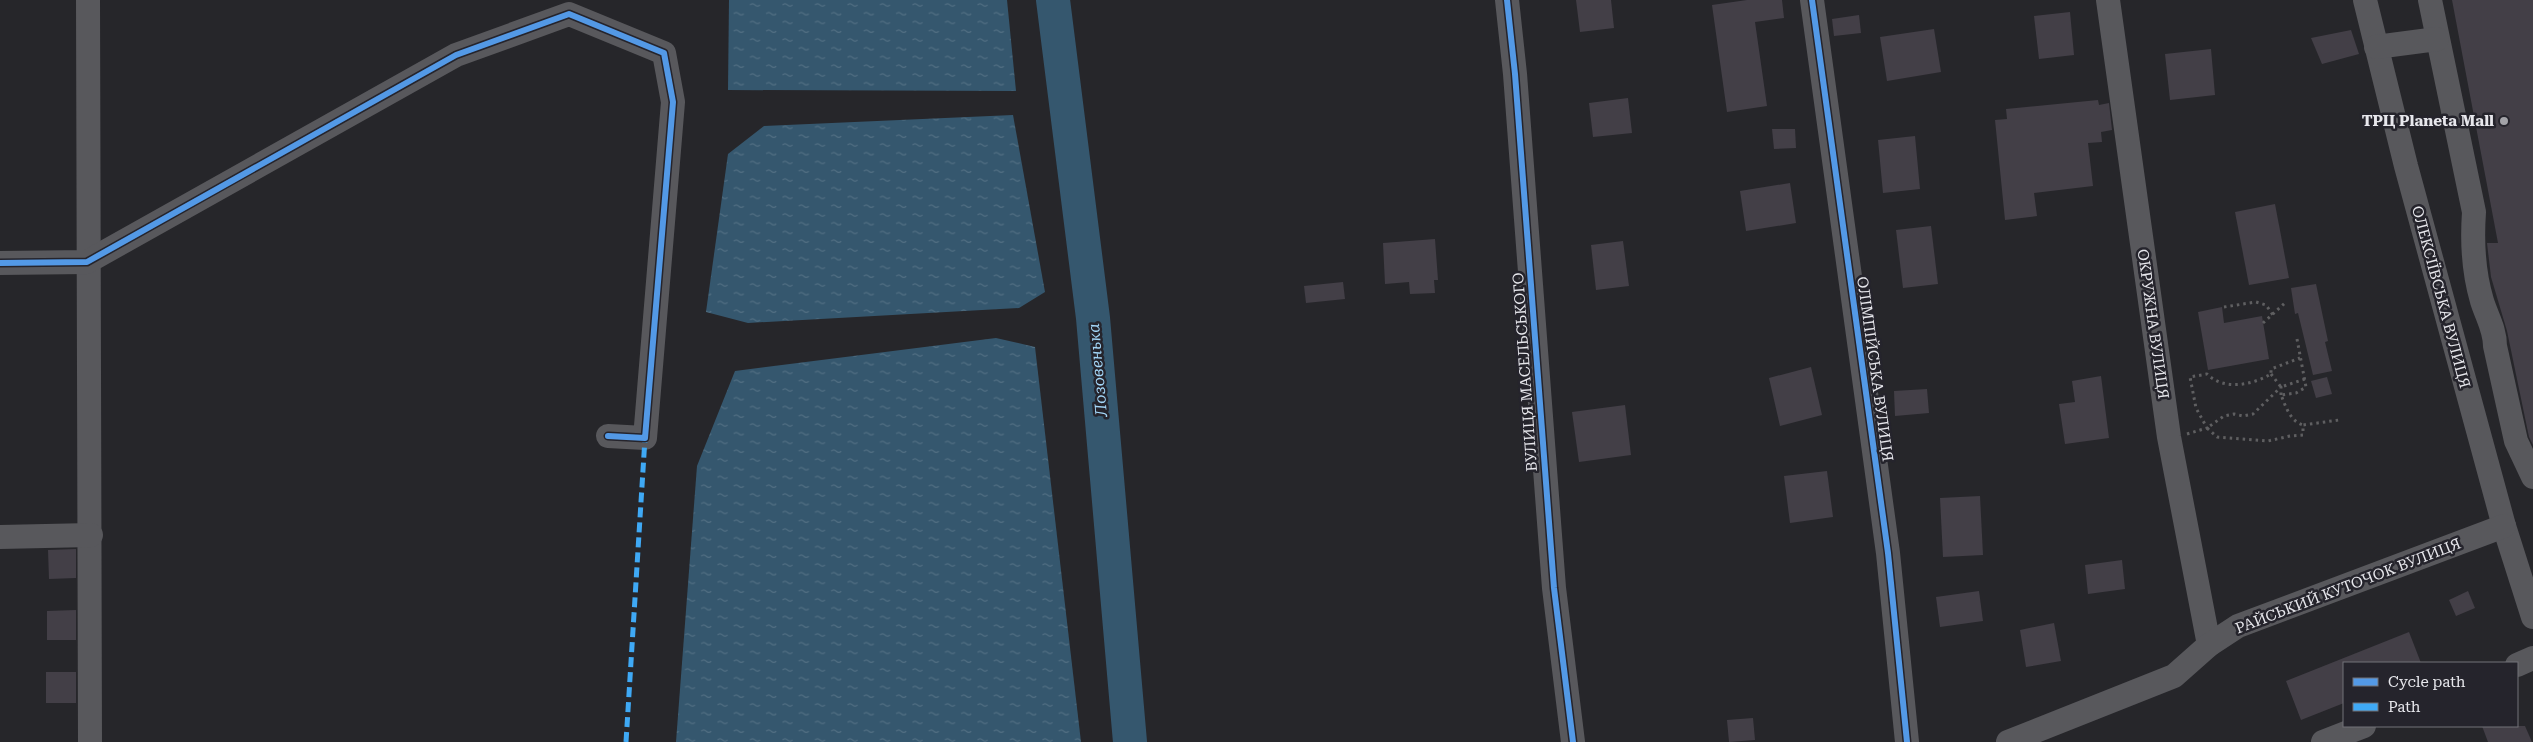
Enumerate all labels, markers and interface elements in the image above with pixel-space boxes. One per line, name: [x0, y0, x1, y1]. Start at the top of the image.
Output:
place label: ТРЦ Planeta Mall: [2362, 112, 2494, 130]
marker: ТРЦ Planeta Mall: [2498, 115, 2510, 127]
street label: ОЛЕКСІЇВСЬКА ВУЛИЦЯ: [2408, 204, 2474, 390]
street label: ОКРУЖНА ВУЛИЦЯ: [2134, 248, 2172, 400]
street label: ВУЛИЦЯ МАСЕЛЬСЬКОГО: [1509, 272, 1541, 472]
street label: ОЛІМПІЙСЬКА ВУЛИЦЯ: [1853, 275, 1897, 463]
water label: Лозовенька: [1084, 322, 1111, 418]
street label: РАЙСЬКИЙ КУТОЧОК ВУЛИЦЯ: [2233, 535, 2463, 637]
legend: [2343, 662, 2518, 727]
text: Cycle path: [2388, 673, 2466, 691]
text: Path: [2388, 698, 2421, 716]

